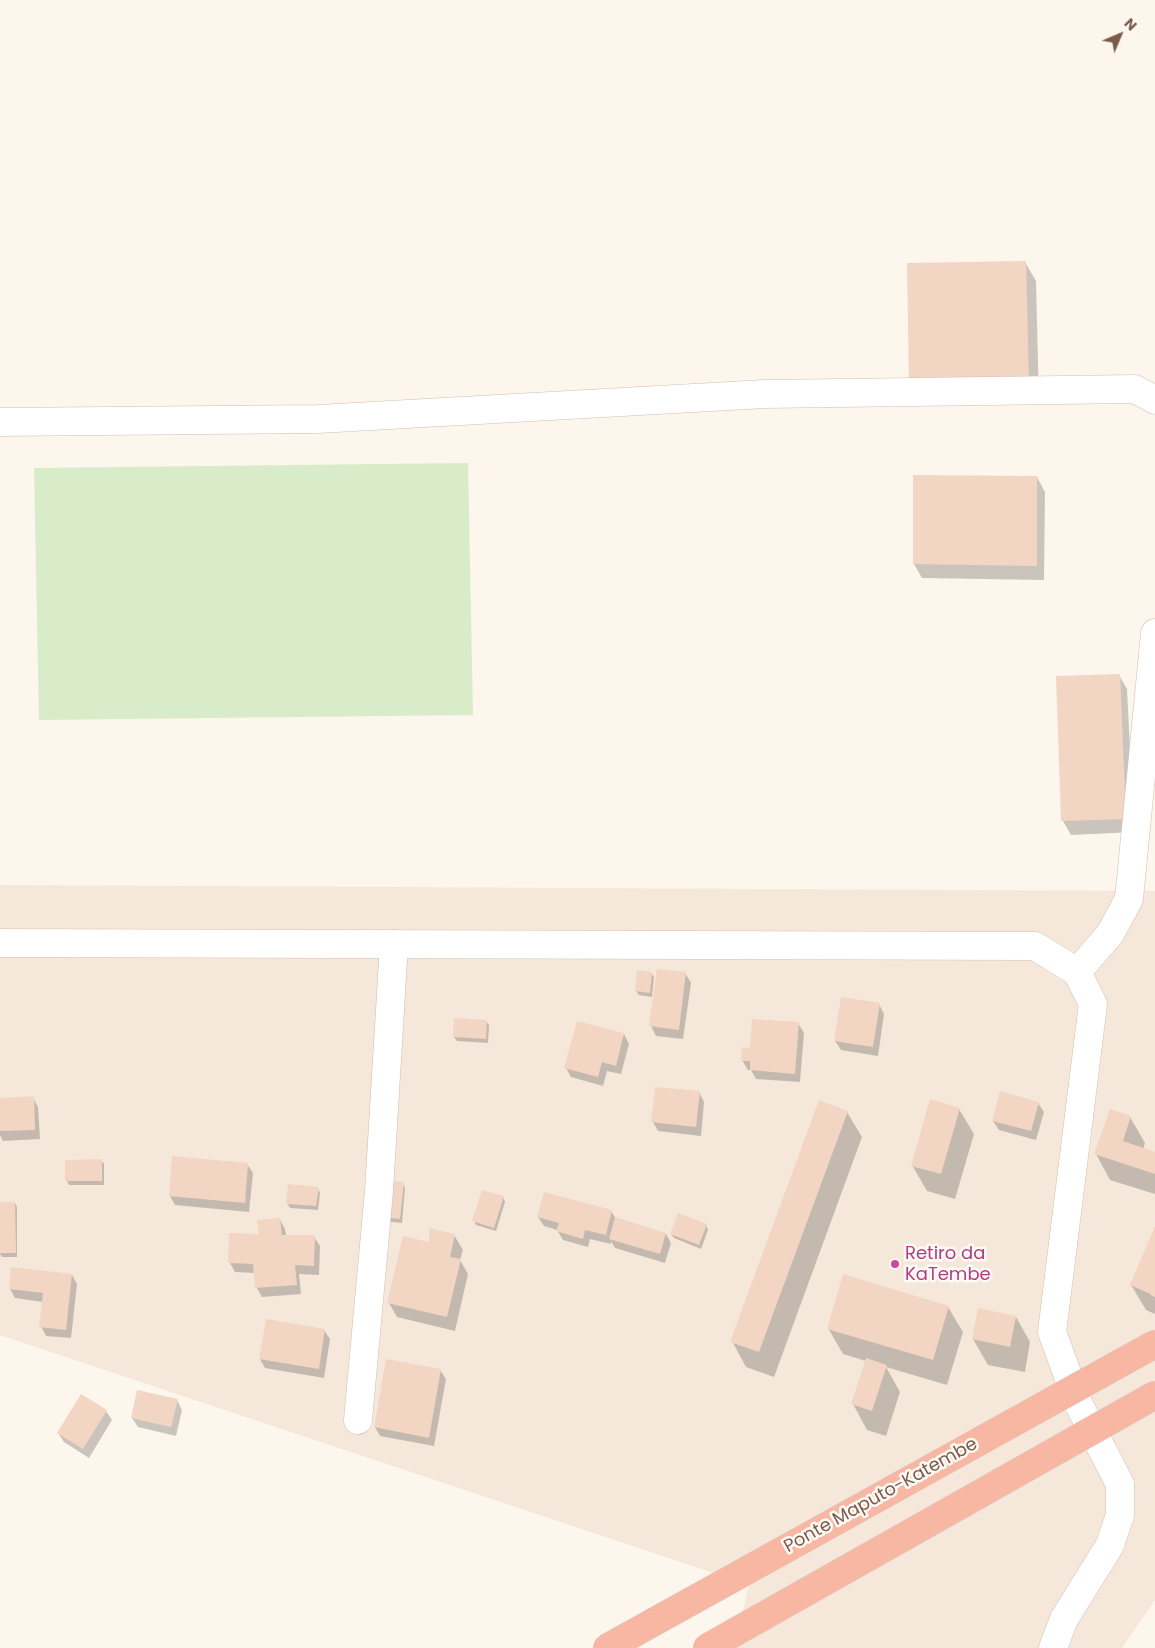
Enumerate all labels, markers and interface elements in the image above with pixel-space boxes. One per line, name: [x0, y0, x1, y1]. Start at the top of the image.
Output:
north arrow: [1095, 10, 1145, 60]
text: N: [1120, 14, 1141, 35]
place label: Retiro da KaTembe: [905, 1243, 991, 1286]
marker: Retiro da KaTembe: [889, 1258, 901, 1270]
street label: Ponte Maputo-Katembe: [780, 1434, 982, 1558]

